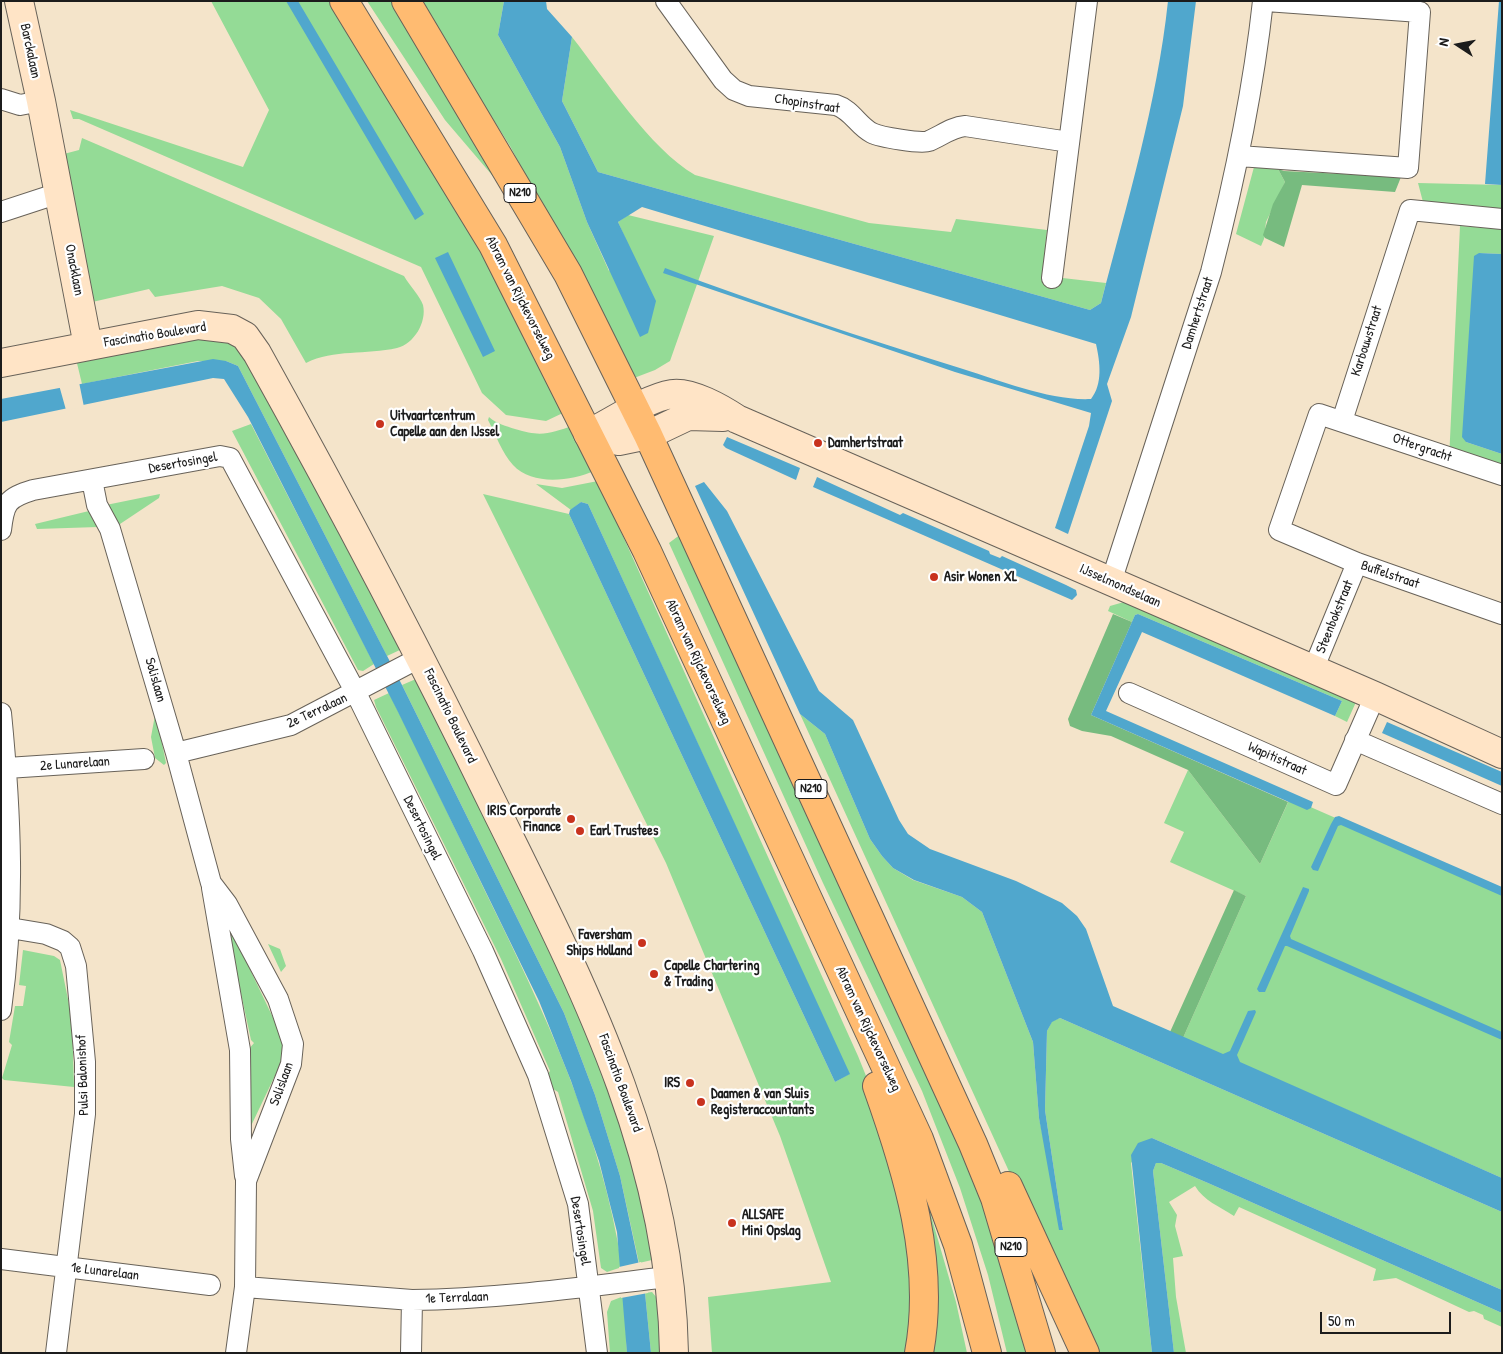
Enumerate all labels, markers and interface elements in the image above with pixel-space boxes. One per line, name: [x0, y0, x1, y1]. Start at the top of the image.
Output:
north arrow: [1433, 20, 1483, 70]
street label: Barckalaan: [16, 22, 44, 80]
text: N: [1433, 37, 1453, 48]
street label: Chopinstraat: [773, 91, 841, 117]
road number: N210: [504, 184, 536, 202]
street label: Abram van Rijckevorselweg: [482, 234, 558, 362]
street label: Onacklaan: [61, 243, 87, 297]
street label: Damhertstraat: [1178, 275, 1218, 351]
street label: Karbouwstraat: [1348, 304, 1386, 378]
street label: Fascinatio Boulevard: [103, 319, 207, 351]
place label: Uitvaartcentrum Capelle aan den IJssel: [390, 408, 499, 441]
marker: Uitvaartcentrum Capelle aan den IJssel: [374, 418, 386, 430]
street label: Ottergracht: [1390, 430, 1454, 466]
place label: Damhertstraat: [828, 435, 903, 451]
marker: Damhertstraat: [812, 437, 824, 449]
street label: Desertosingel: [147, 449, 219, 477]
street label: Buffelstraat: [1359, 557, 1421, 593]
street label: IJsselmondselaan: [1077, 561, 1163, 611]
place label: Asir Wonen XL: [944, 569, 1017, 585]
marker: Asir Wonen XL: [928, 571, 940, 583]
street label: Steenbokstraat: [1313, 578, 1357, 656]
street label: Abram van Rijckevorselweg: [662, 597, 734, 727]
street label: Solislaan: [141, 656, 169, 704]
street label: Fascinatio Boulevard: [420, 666, 480, 766]
street label: 2e Terralaan: [284, 690, 350, 732]
street label: Wapitistraat: [1245, 739, 1309, 779]
street label: 2e Lunarelaan: [40, 753, 110, 775]
road number: N210: [795, 780, 827, 799]
street label: Desertosingel: [399, 793, 445, 863]
place label: IRIS Corporate Finance: [487, 803, 561, 836]
marker: IRIS Corporate Finance: [565, 813, 577, 825]
place label: Earl Trustees: [590, 823, 658, 839]
marker: Earl Trustees: [574, 825, 586, 837]
place label: Faversham Ships Holland: [566, 927, 632, 960]
marker: Faversham Ships Holland: [636, 937, 648, 949]
place label: Capelle Chartering & Trading: [664, 958, 759, 990]
street label: Abram van Rijckevorselweg: [832, 964, 904, 1094]
marker: Capelle Chartering & Trading: [648, 968, 660, 980]
street label: Fascinatio Boulevard: [595, 1032, 645, 1134]
street label: Pulsi Balonishof: [73, 1034, 93, 1116]
street label: Solislaan: [266, 1060, 298, 1108]
place label: IRS: [664, 1075, 680, 1091]
marker: IRS: [684, 1077, 696, 1089]
place label: Daamen & van Sluis Registeraccountants: [711, 1086, 814, 1118]
marker: Daamen & van Sluis Registeraccountants: [695, 1096, 707, 1108]
street label: Desertosingel: [566, 1195, 594, 1267]
place label: ALLSAFE Mini Opslag: [742, 1207, 801, 1240]
marker: ALLSAFE Mini Opslag: [726, 1217, 738, 1229]
road number: N210: [995, 1238, 1027, 1256]
street label: 1e Lunarelaan: [70, 1259, 140, 1285]
street label: 1e Terralaan: [425, 1289, 489, 1307]
scale bar: [1323, 1302, 1454, 1334]
text: 50 m: [1328, 1310, 1355, 1331]

